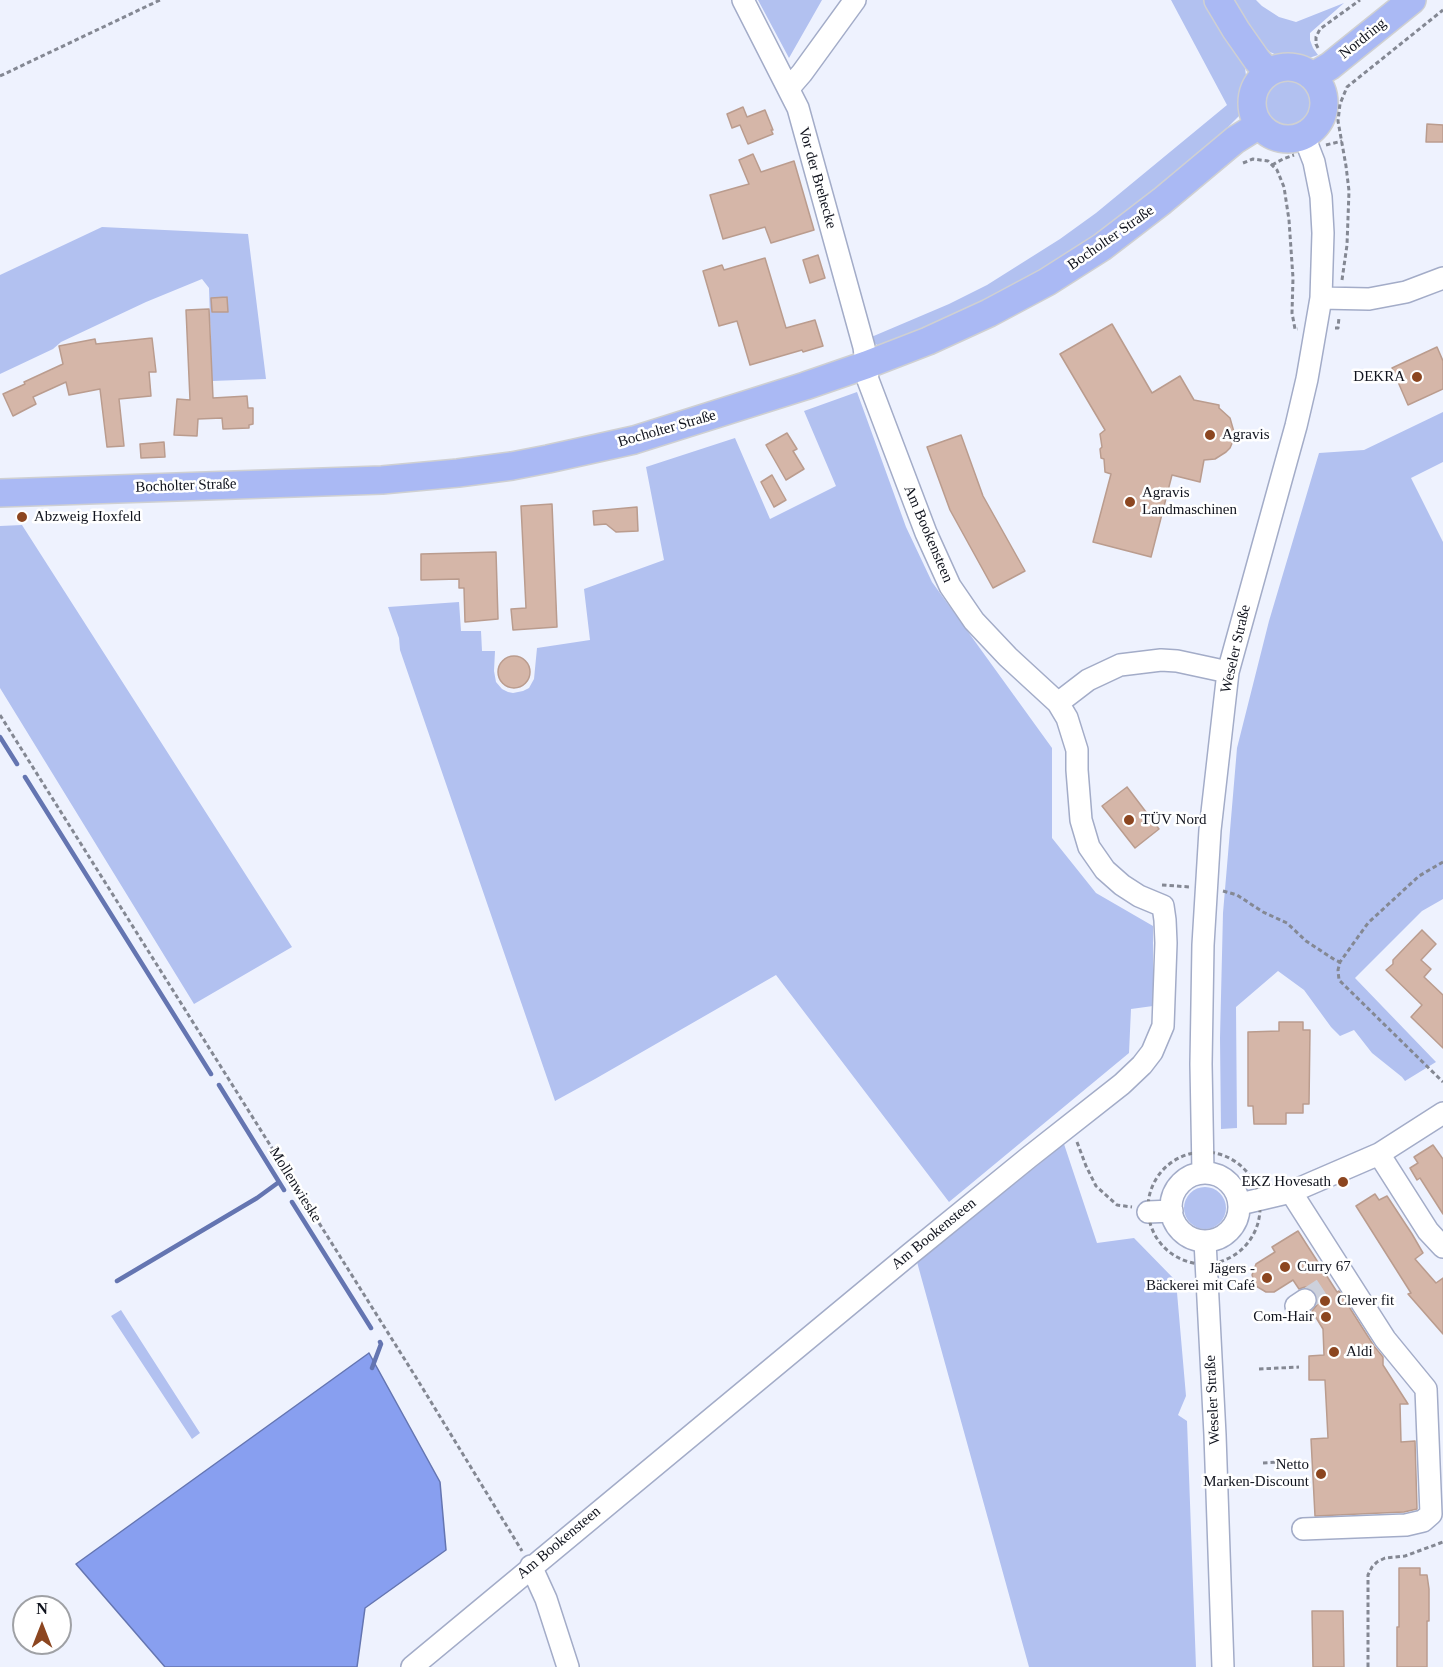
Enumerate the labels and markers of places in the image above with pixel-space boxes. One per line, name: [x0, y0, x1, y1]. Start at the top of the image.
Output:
place label: DEKRA: [1353, 368, 1405, 386]
marker: DEKRA: [1410, 370, 1424, 384]
place label: Agravis: [1222, 426, 1269, 444]
marker: Agravis: [1203, 428, 1217, 442]
place label: Agravis Landmaschinen: [1142, 484, 1237, 519]
marker: Agravis Landmaschinen: [1123, 495, 1137, 509]
place label: Abzweig Hoxfeld: [34, 508, 141, 526]
marker: Abzweig Hoxfeld: [15, 510, 29, 524]
place label: TÜV Nord: [1141, 811, 1206, 829]
marker: TÜV Nord: [1122, 813, 1136, 827]
place label: EKZ Hovesath: [1241, 1173, 1331, 1191]
marker: EKZ Hovesath: [1336, 1175, 1350, 1189]
place label: Curry 67: [1297, 1258, 1351, 1276]
place label: Jägers - Bäckerei mit Café: [1146, 1260, 1255, 1295]
marker: Curry 67: [1278, 1260, 1292, 1274]
marker: Jägers - Bäckerei mit Café: [1260, 1271, 1274, 1285]
place label: Clever fit: [1337, 1292, 1394, 1310]
marker: Clever fit: [1318, 1294, 1332, 1308]
place label: Com-Hair: [1253, 1308, 1314, 1326]
marker: Com-Hair: [1319, 1310, 1333, 1324]
place label: Aldi: [1346, 1343, 1373, 1361]
marker: Aldi: [1327, 1345, 1341, 1359]
place label: Netto Marken-Discount: [1203, 1456, 1309, 1491]
marker: Netto Marken-Discount: [1314, 1467, 1328, 1481]

